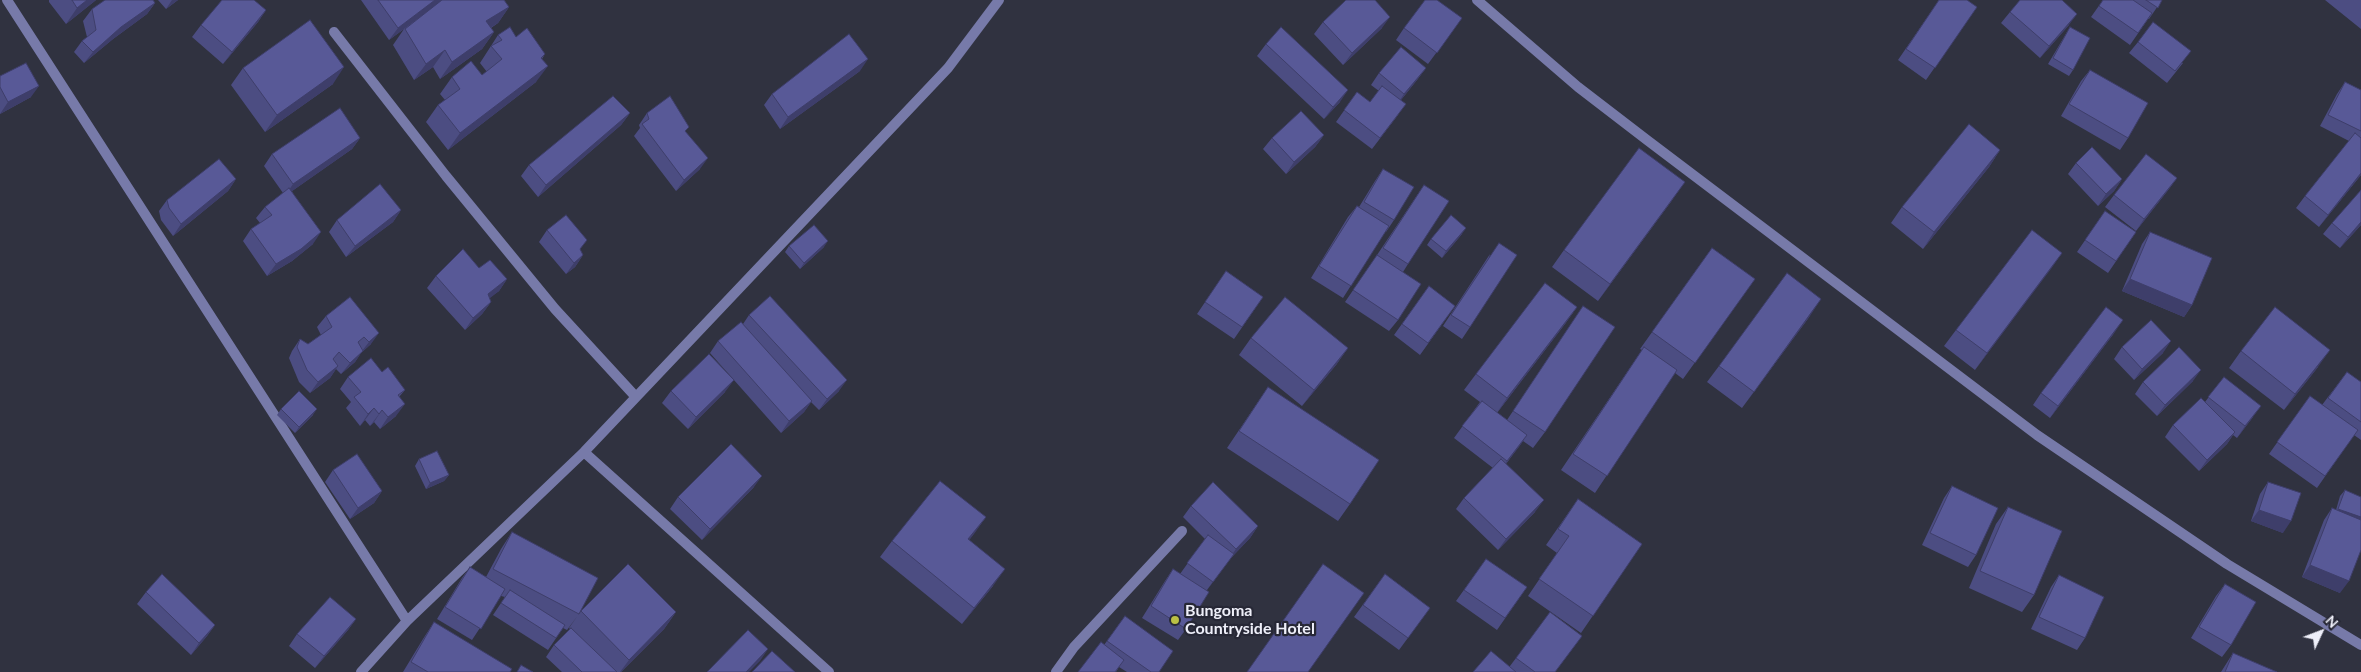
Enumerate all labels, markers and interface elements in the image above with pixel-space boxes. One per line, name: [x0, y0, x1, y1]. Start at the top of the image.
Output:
place label: Bungoma Countryside Hotel: [1185, 601, 1315, 639]
north arrow: [2296, 607, 2346, 657]
text: N: [2322, 612, 2342, 631]
marker: Bungoma Countryside Hotel: [1169, 614, 1181, 626]

